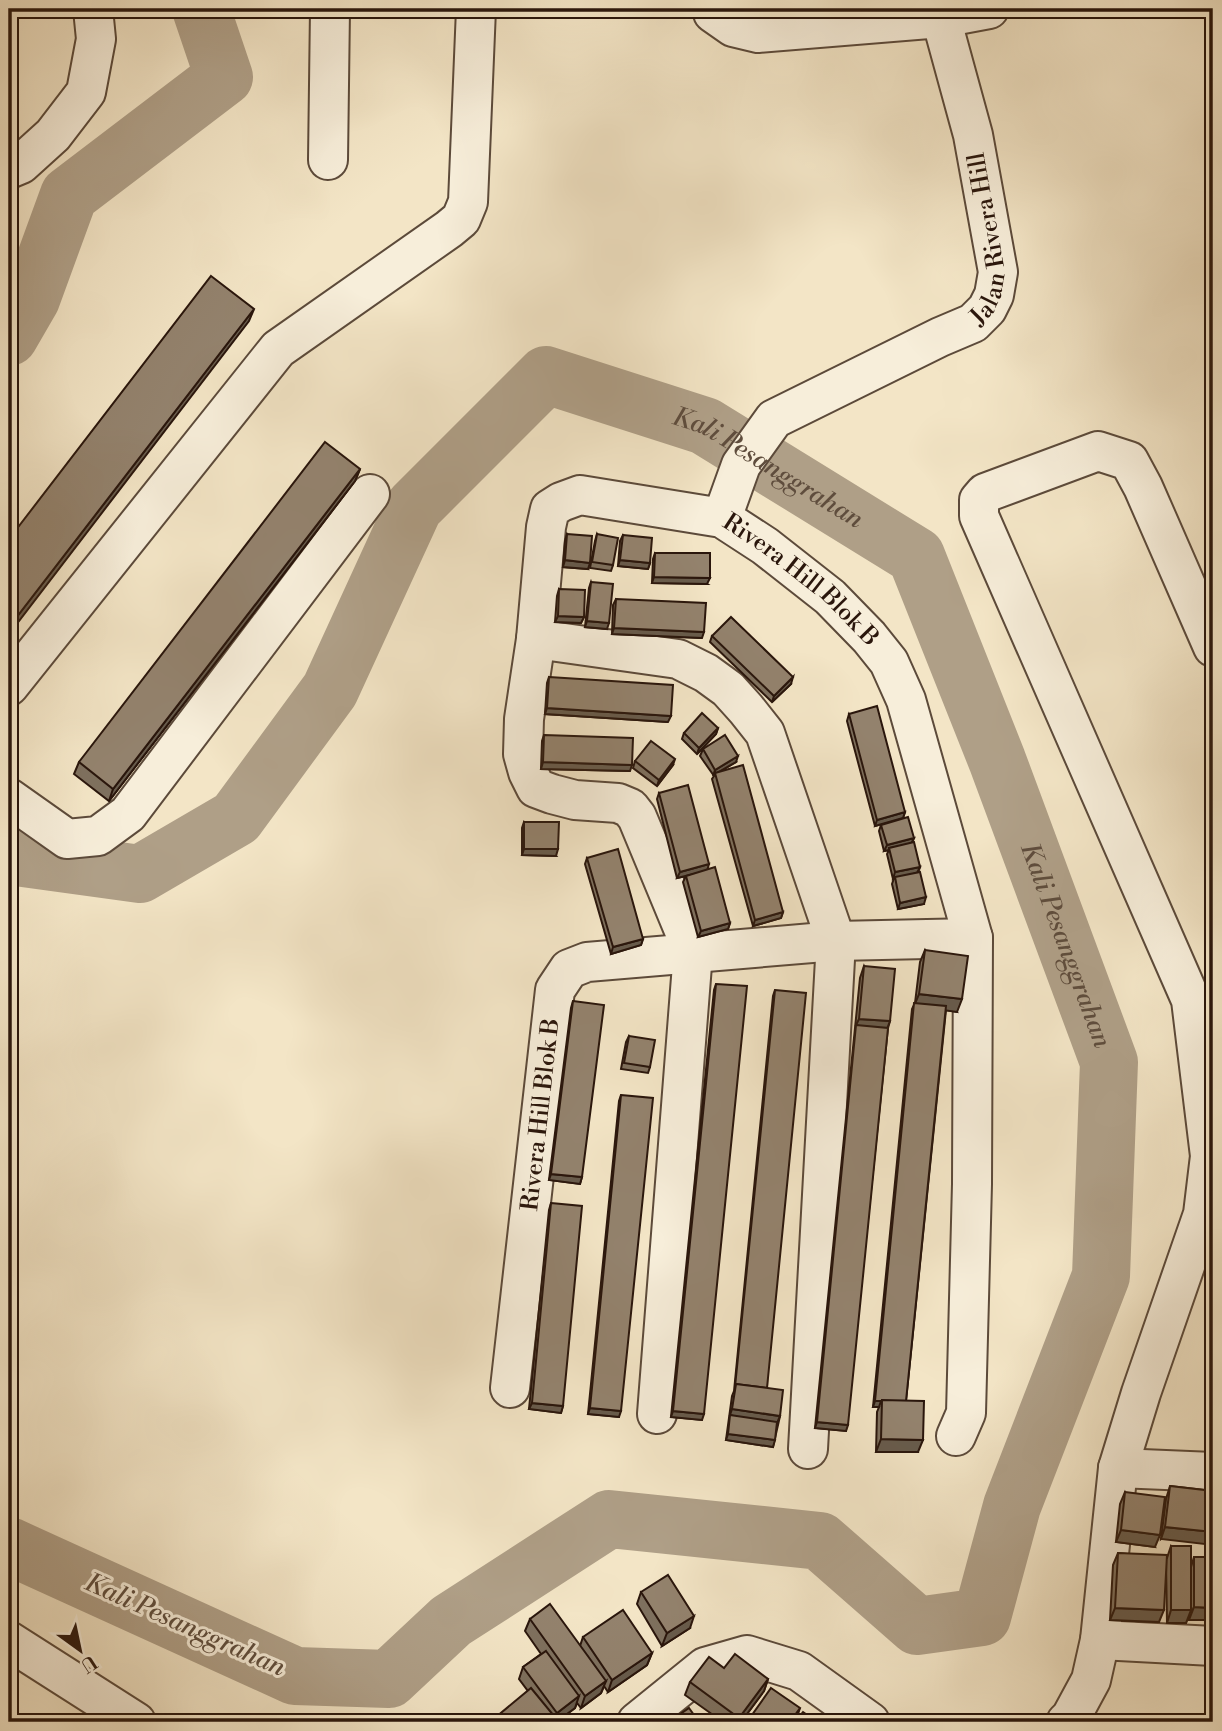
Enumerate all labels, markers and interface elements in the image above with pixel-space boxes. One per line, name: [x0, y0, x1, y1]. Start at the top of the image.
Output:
street label: Jalan Rivera Hill: [961, 150, 1013, 333]
water label: Kali Pesanggrahan: [668, 401, 870, 536]
street label: Rivera Hill Blok B: [717, 507, 885, 653]
water label: Kali Pesanggrahan: [1013, 838, 1118, 1053]
street label: Rivera Hill Blok B: [515, 1017, 567, 1213]
water label: Kali Pesanggrahan: [80, 1566, 291, 1684]
north arrow: [46, 1616, 116, 1686]
text: U: [76, 1649, 101, 1678]

